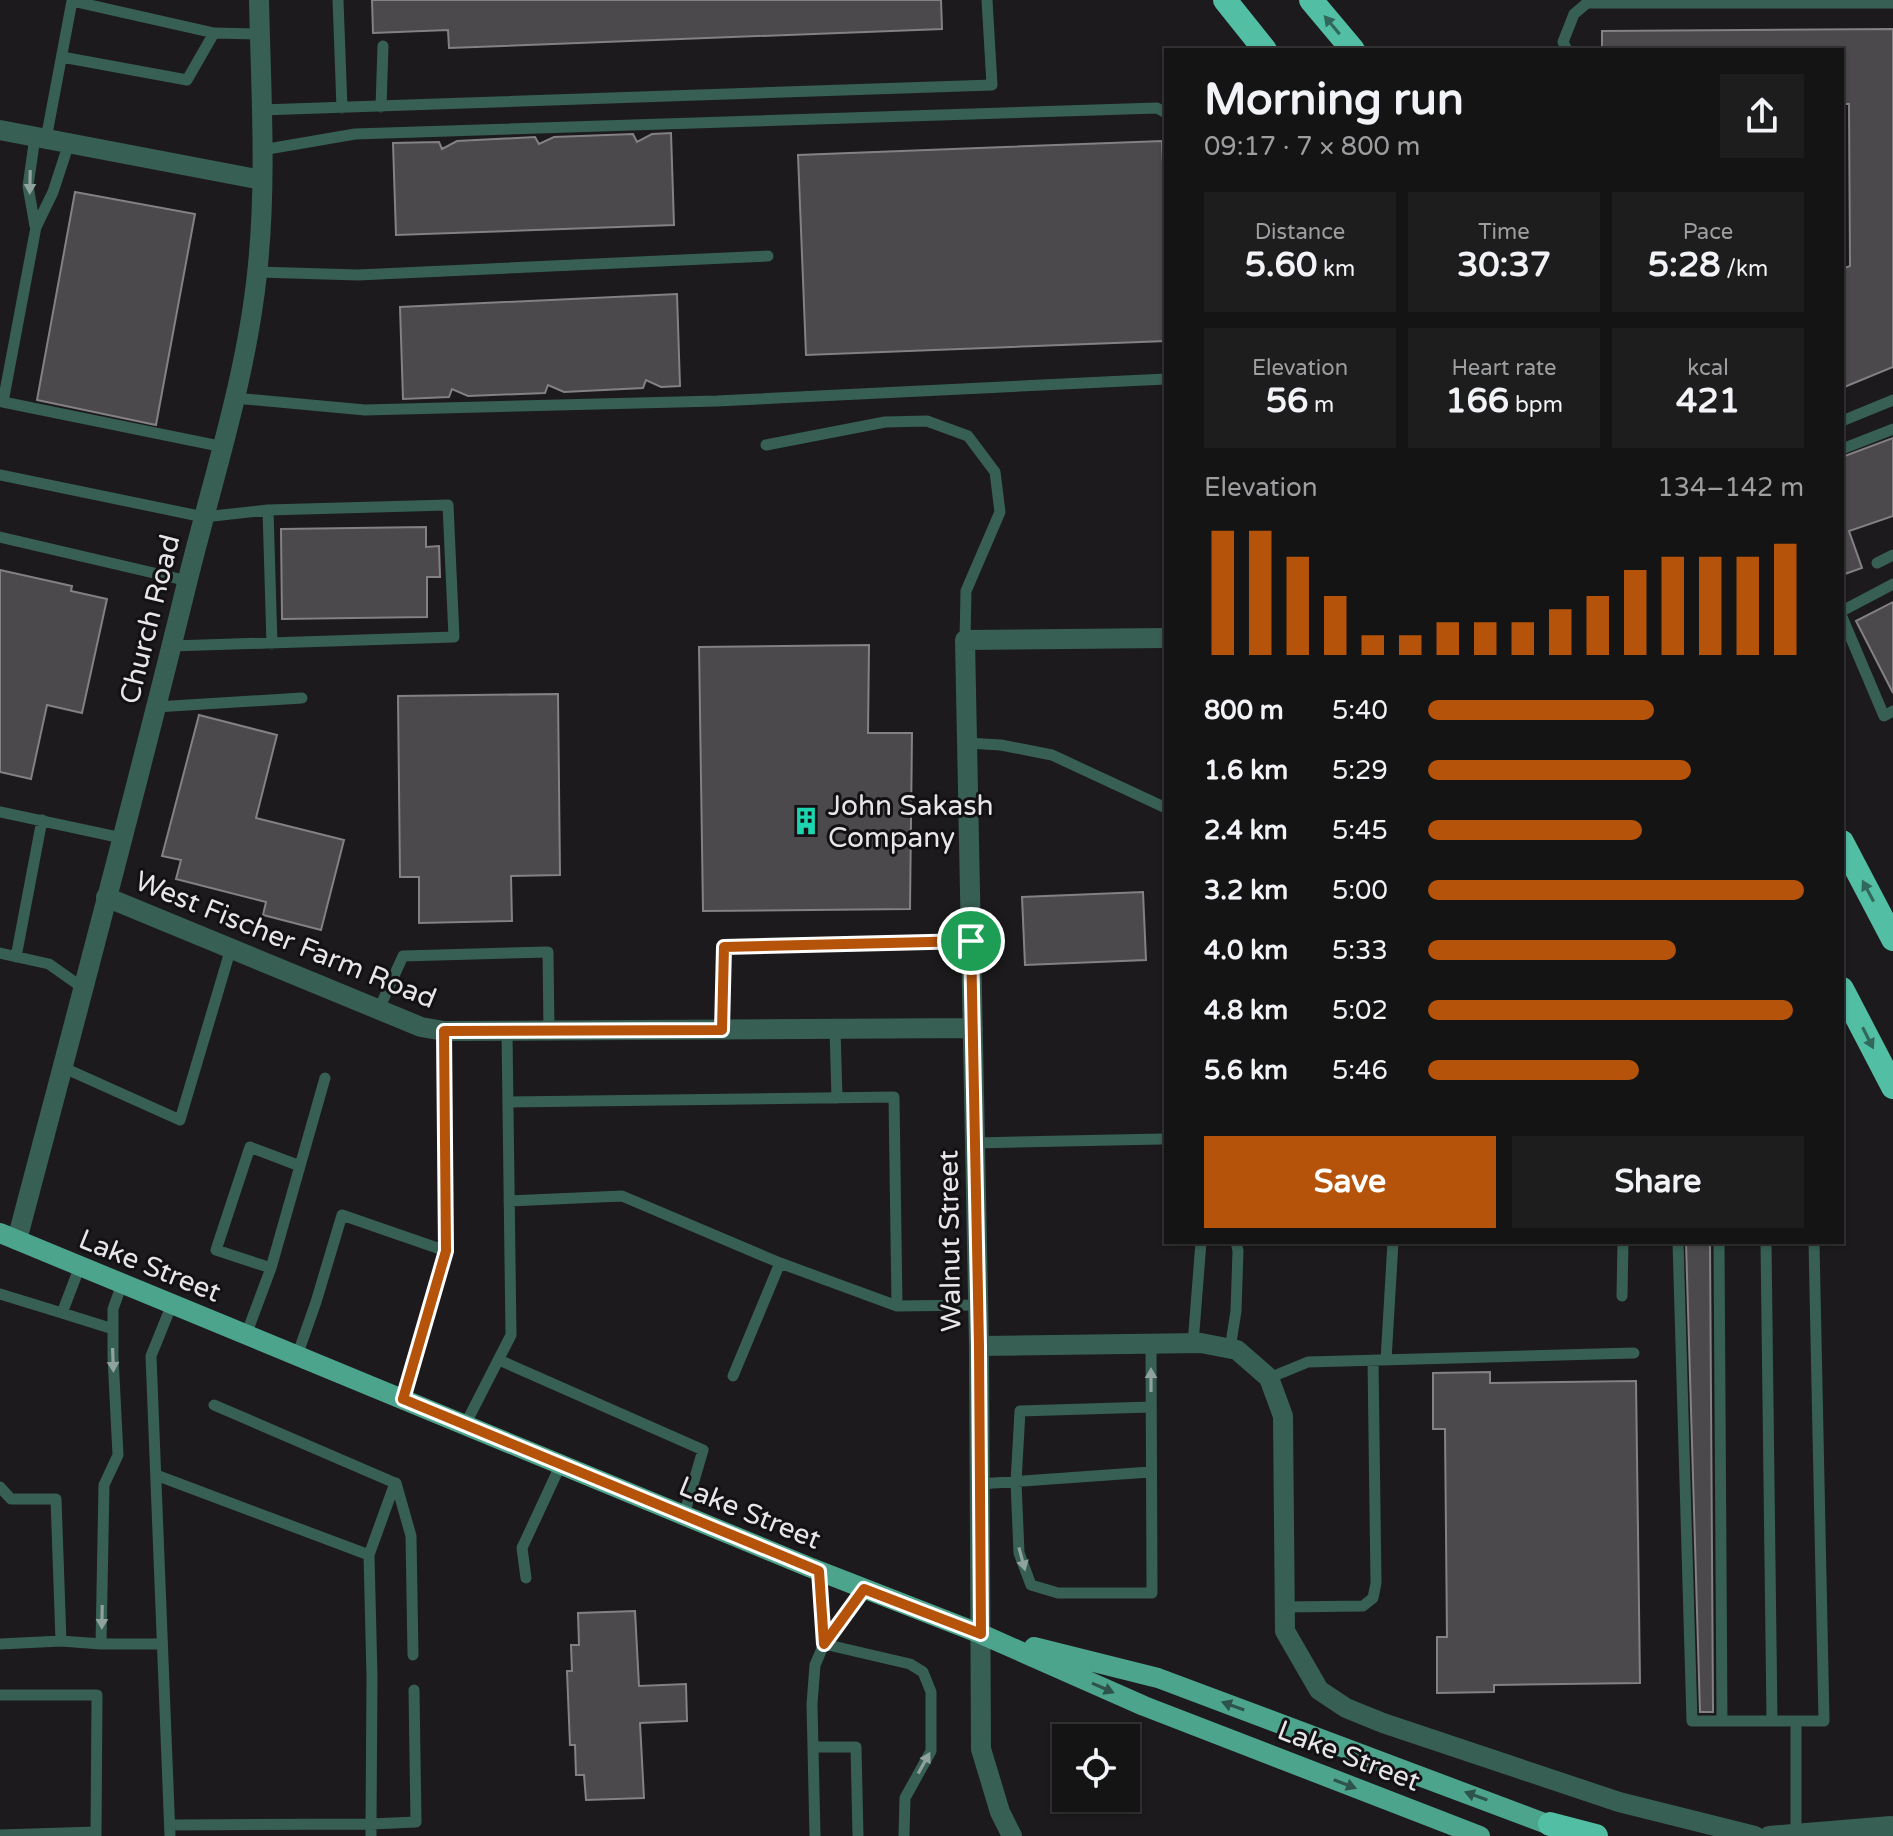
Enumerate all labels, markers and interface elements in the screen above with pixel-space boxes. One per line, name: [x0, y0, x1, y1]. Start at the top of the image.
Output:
one-way arrow: [1324, 15, 1341, 35]
text: Morning run: [1204, 74, 1464, 127]
button: share: [1720, 74, 1804, 158]
text: 09:17 · 7 × 800 m: [1204, 131, 1420, 162]
one-way arrow: [23, 170, 36, 195]
text: Distance: [1255, 219, 1345, 245]
text: Time: [1478, 219, 1530, 245]
text: Pace: [1683, 219, 1733, 245]
text: 5.60: [1245, 245, 1317, 286]
text: 30:37: [1457, 245, 1551, 286]
text: 5:28: [1648, 245, 1721, 286]
text: km: [1317, 256, 1355, 282]
text: /km: [1721, 256, 1768, 282]
text: Elevation: [1252, 355, 1348, 381]
text: Heart rate: [1452, 355, 1556, 381]
text: kcal: [1687, 355, 1729, 381]
text: 56: [1266, 381, 1308, 422]
text: 166: [1445, 381, 1509, 422]
text: 421: [1676, 381, 1740, 422]
text: m: [1308, 392, 1334, 418]
text: bpm: [1509, 392, 1563, 418]
text: Elevation: [1204, 472, 1318, 503]
text: 134–142 m: [1657, 472, 1804, 503]
street label: Church Road: [113, 531, 187, 707]
text: 800 m: [1204, 695, 1284, 726]
text: 5:40: [1332, 695, 1388, 726]
text: 1.6 km: [1204, 755, 1288, 786]
text: 5:29: [1332, 755, 1388, 786]
place label: John Sakash Company: [828, 789, 994, 855]
building icon: John Sakash Company: [791, 806, 821, 836]
text: 2.4 km: [1204, 815, 1288, 846]
text: 5:45: [1332, 815, 1388, 846]
street label: West Fischer Farm Road: [130, 864, 441, 1016]
text: 3.2 km: [1204, 875, 1288, 906]
text: 5:00: [1332, 875, 1388, 906]
one-way arrow: [1861, 880, 1875, 902]
pin: [937, 907, 1005, 975]
icon: arrive: [949, 919, 993, 963]
text: 4.0 km: [1204, 935, 1288, 966]
text: 5:33: [1332, 935, 1388, 966]
text: 4.8 km: [1204, 995, 1288, 1026]
text: 5:02: [1332, 995, 1388, 1026]
one-way arrow: [1860, 1027, 1874, 1049]
text: 5.6 km: [1204, 1055, 1288, 1086]
text: 5:46: [1332, 1055, 1388, 1086]
button: Save: [1204, 1136, 1496, 1228]
button: Share: [1512, 1136, 1804, 1228]
street label: Walnut Street: [931, 1149, 969, 1332]
street label: Lake Street: [74, 1222, 226, 1310]
one-way arrow: [107, 1348, 120, 1373]
one-way arrow: [1145, 1367, 1157, 1392]
street label: Lake Street: [674, 1469, 826, 1557]
one-way arrow: [1017, 1547, 1029, 1572]
one-way arrow: [95, 1605, 108, 1630]
one-way arrow: [1092, 1682, 1115, 1695]
one-way arrow: [1221, 1699, 1245, 1712]
street label: Lake Street: [1273, 1713, 1425, 1799]
map controls: [1052, 1724, 1140, 1812]
button: locate: [1052, 1724, 1140, 1812]
one-way arrow: [917, 1752, 931, 1774]
one-way arrow: [1333, 1778, 1357, 1791]
one-way arrow: [1464, 1790, 1488, 1802]

